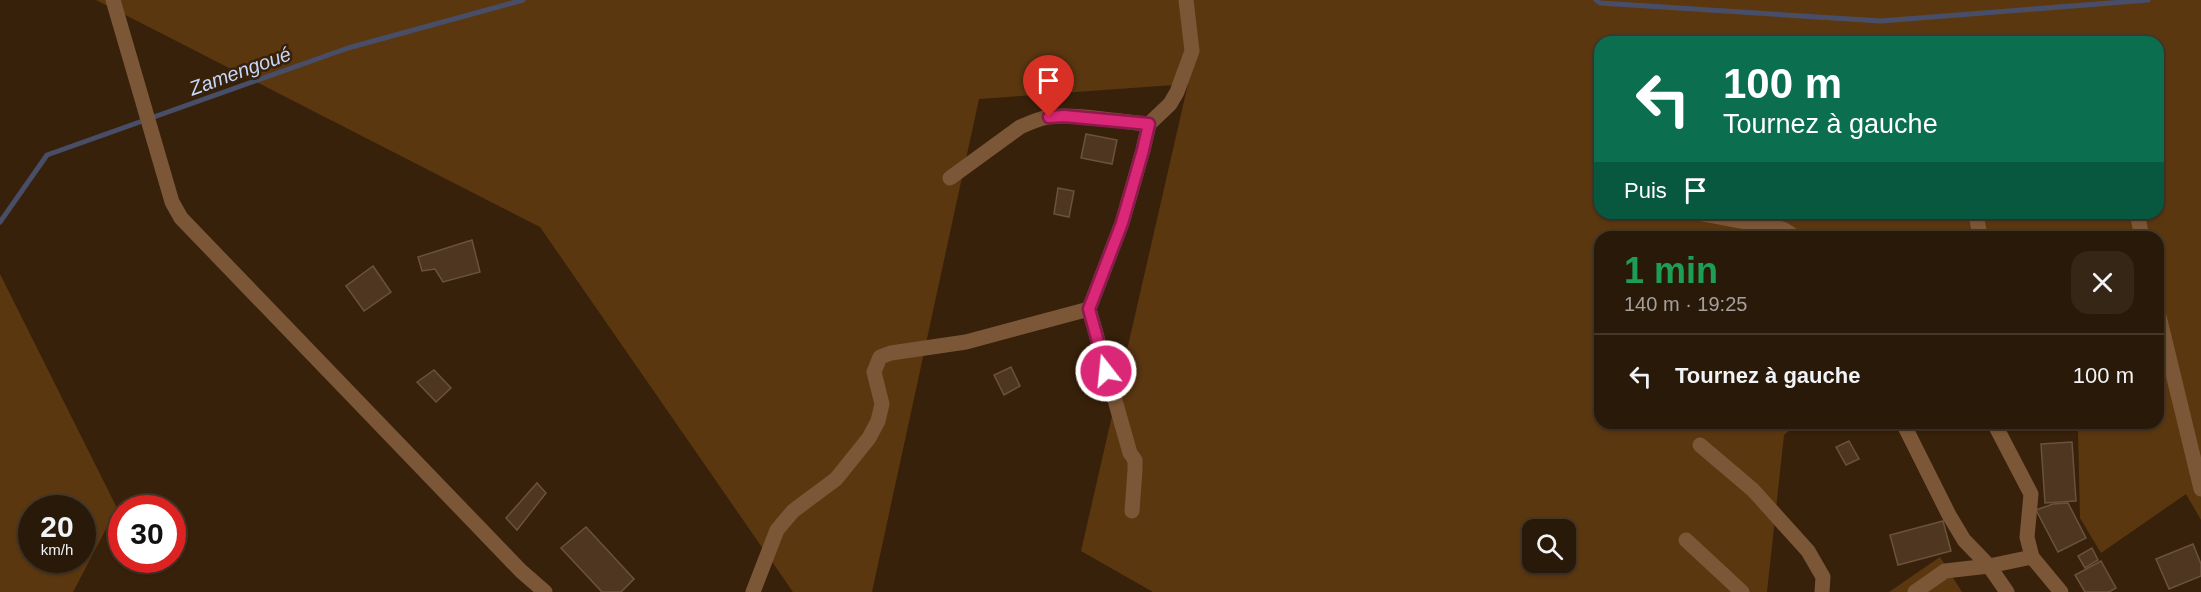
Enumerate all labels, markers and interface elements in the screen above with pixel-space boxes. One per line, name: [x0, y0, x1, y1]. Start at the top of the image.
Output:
water label: Zamengoué: [185, 42, 294, 100]
pin: [1023, 55, 1074, 117]
icon: left: [1624, 60, 1702, 138]
text: 100 m: [1723, 60, 1842, 107]
icon: arrive: [1032, 64, 1065, 97]
text: Tournez à gauche: [1723, 109, 1938, 139]
icon: arrive: [1679, 174, 1712, 207]
text: Puis: [1624, 178, 1667, 203]
text: 1 min: [1624, 250, 1718, 291]
button: close: [2071, 251, 2134, 314]
text: 140 m · 19:25: [1624, 293, 1747, 315]
position arrow: [1074, 339, 1138, 403]
icon: left: [1624, 360, 1657, 393]
text: Tournez à gauche: [1675, 363, 1860, 388]
text: 100 m: [2073, 363, 2134, 388]
speed limit sign: 30: [108, 495, 186, 573]
text: 20: [40, 510, 74, 543]
map controls: [1522, 519, 1576, 573]
button: search: [1522, 519, 1576, 573]
text: km/h: [41, 541, 73, 558]

